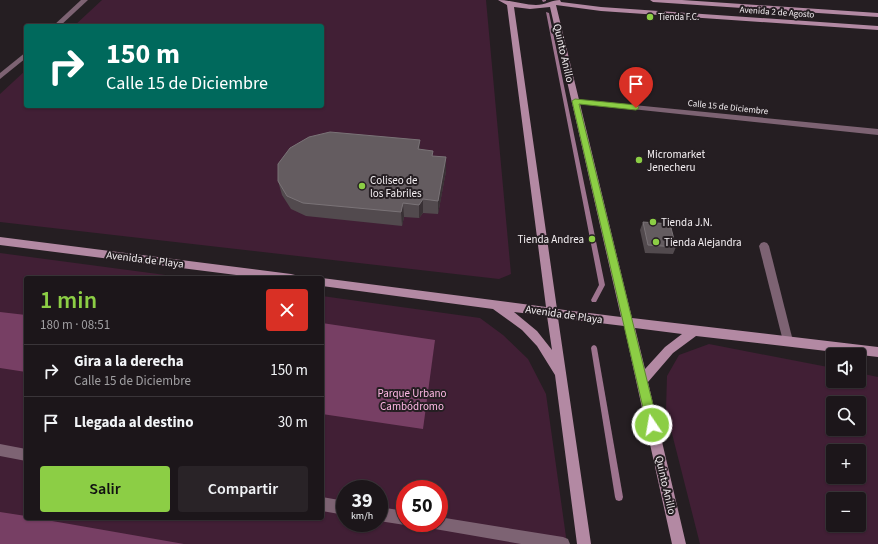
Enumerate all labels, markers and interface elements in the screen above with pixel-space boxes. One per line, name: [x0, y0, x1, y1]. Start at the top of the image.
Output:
street label: Avenida 2 de Agosto: [739, 3, 815, 22]
place label: Tienda F.C.: [658, 11, 699, 24]
marker: Tienda F.C.: [645, 12, 655, 22]
street label: Quinto Anillo: [549, 22, 578, 84]
text: 150 m: [106, 34, 180, 74]
icon: right: [40, 40, 92, 92]
pin: [619, 67, 653, 108]
text: Calle 15 de Diciembre: [106, 71, 268, 96]
icon: arrive: [625, 73, 647, 95]
street label: Calle 15 de Diciembre: [687, 97, 769, 118]
place label: Micromarket Jenecheru: [647, 147, 705, 175]
marker: Micromarket Jenecheru: [634, 155, 644, 165]
place label: Coliseo de los Fabriles: [370, 173, 422, 201]
marker: Coliseo de los Fabriles: [357, 181, 367, 191]
place label: Tienda J.N.: [661, 215, 713, 230]
marker: Tienda J.N.: [648, 217, 658, 227]
place label: Tienda Andrea: [517, 232, 584, 247]
marker: Tienda Andrea: [587, 234, 597, 244]
place label: Tienda Alejandra: [664, 235, 742, 250]
marker: Tienda Alejandra: [651, 237, 661, 247]
street label: Avenida de Playa: [105, 247, 184, 272]
text: 1 min: [40, 283, 97, 318]
button: close: [266, 289, 308, 331]
street label: Avenida de Playa: [524, 302, 604, 327]
text: 180 m · 08:51: [40, 316, 110, 334]
map controls: [826, 348, 866, 532]
button: sound: [826, 348, 866, 388]
text: Gira a la derecha: [74, 351, 184, 372]
icon: right: [40, 360, 62, 382]
text: 150 m: [270, 360, 308, 381]
text: Calle 15 de Diciembre: [74, 372, 191, 390]
park label: Parque Urbano Cambódromo: [377, 386, 447, 414]
button: search: [826, 396, 866, 436]
position arrow: [631, 404, 673, 446]
icon: arrive: [40, 412, 62, 434]
text: Llegada al destino: [74, 412, 194, 433]
text: 30 m: [278, 412, 308, 433]
button: +: [826, 444, 866, 484]
street label: Quinto Anillo: [651, 454, 680, 516]
button: Salir: [40, 466, 170, 512]
button: Compartir: [178, 466, 308, 512]
speed limit sign: 50: [396, 480, 448, 532]
text: 39: [351, 487, 373, 515]
button: −: [826, 492, 866, 532]
text: km/h: [351, 509, 373, 523]

